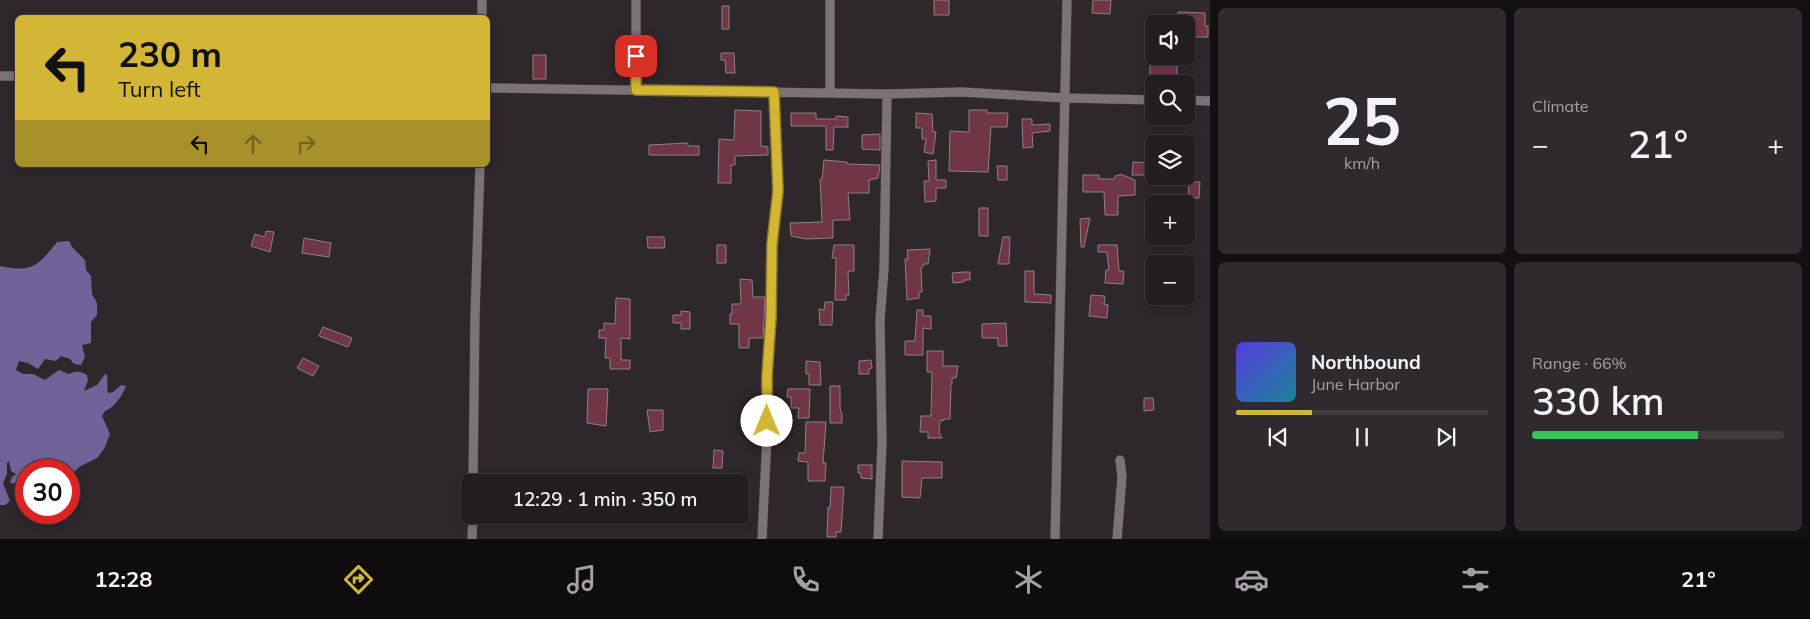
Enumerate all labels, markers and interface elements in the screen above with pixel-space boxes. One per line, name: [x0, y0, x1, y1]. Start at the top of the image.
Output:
map controls: [1145, 15, 1195, 305]
button: sound: [1145, 15, 1195, 65]
text: 230 m: [118, 32, 222, 76]
icon: left: [35, 35, 100, 100]
pin: [615, 35, 657, 77]
icon: arrive: [622, 42, 650, 70]
text: Turn left: [118, 75, 201, 103]
button: search: [1145, 75, 1195, 125]
text: 25: [1323, 80, 1401, 161]
text: Climate: [1532, 96, 1588, 116]
text: 21°: [1628, 120, 1688, 168]
text: −: [1532, 127, 1549, 162]
text: +: [1767, 127, 1784, 162]
icon: left: [186, 130, 214, 158]
icon: ahead: [239, 130, 267, 158]
icon: right: [292, 130, 320, 158]
button: layers: [1145, 135, 1195, 185]
text: km/h: [1344, 153, 1380, 173]
button: +: [1145, 195, 1195, 245]
button: −: [1145, 255, 1195, 305]
text: Northbound: [1311, 350, 1421, 374]
text: Range · 66%: [1532, 353, 1627, 373]
text: June Harbor: [1311, 374, 1400, 394]
text: 330 km: [1532, 377, 1665, 425]
position arrow: [740, 394, 792, 446]
icon: previous: [1264, 423, 1292, 451]
icon: pause: [1348, 423, 1376, 451]
icon: next: [1432, 423, 1460, 451]
speed limit sign: 30: [15, 459, 80, 524]
text: 12:29 · 1 min · 350 m: [512, 487, 698, 511]
icon: directions: [341, 562, 376, 597]
icon: music: [564, 562, 599, 597]
icon: phone: [788, 562, 823, 597]
icon: climate: [1011, 562, 1046, 597]
icon: car: [1234, 562, 1269, 597]
icon: filters: [1458, 562, 1493, 597]
text: 12:28: [94, 565, 152, 593]
text: 21°: [1681, 565, 1716, 593]

